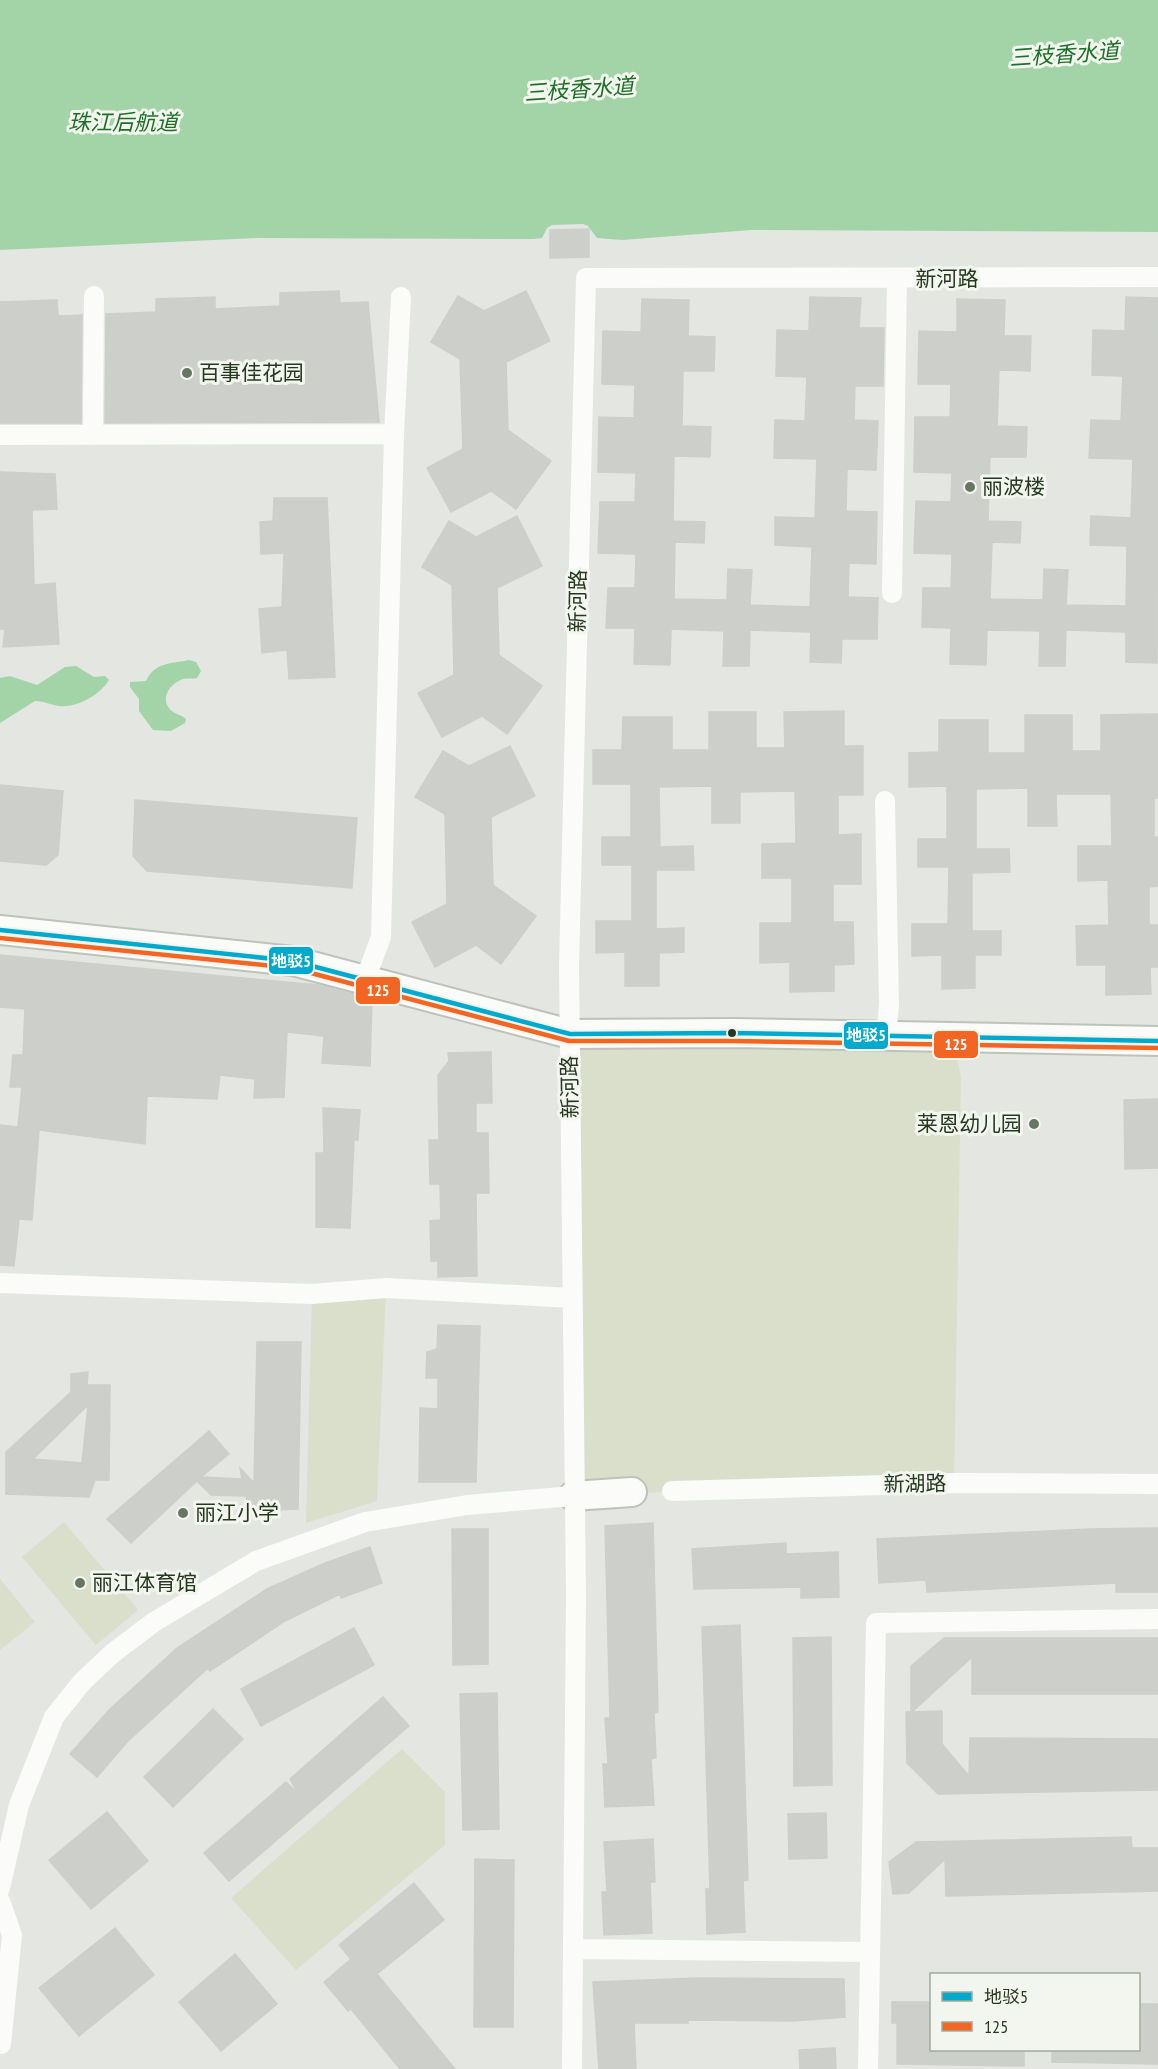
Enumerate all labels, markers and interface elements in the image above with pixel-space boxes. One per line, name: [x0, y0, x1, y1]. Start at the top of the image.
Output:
water label: 三枝香水道: [1008, 36, 1123, 72]
water label: 三枝香水道: [523, 71, 638, 107]
water label: 珠江后航道: [68, 108, 181, 136]
street label: 新河路: [916, 265, 979, 292]
place label: 百事佳花园: [199, 359, 304, 386]
marker: 百事佳花园: [180, 366, 194, 380]
place label: 丽波楼: [982, 473, 1045, 500]
marker: 丽波楼: [963, 480, 977, 494]
street label: 新河路: [563, 569, 592, 633]
line badge: 地驳5: [268, 946, 314, 975]
text: 地驳5: [271, 951, 311, 971]
line badge: 125: [355, 976, 401, 1005]
text: 125: [367, 980, 389, 1000]
line badge: 地驳5: [843, 1021, 889, 1050]
text: 地驳5: [846, 1025, 886, 1045]
unlabelled marker: [726, 1027, 738, 1039]
line badge: 125: [933, 1030, 979, 1059]
text: 125: [945, 1034, 967, 1054]
street label: 新河路: [555, 1055, 584, 1119]
place label: 莱恩幼儿园: [917, 1110, 1022, 1137]
marker: 莱恩幼儿园: [1027, 1117, 1041, 1131]
street label: 新湖路: [883, 1469, 947, 1498]
place label: 丽江小学: [195, 1499, 279, 1526]
marker: 丽江小学: [176, 1506, 190, 1520]
place label: 丽江体育馆: [92, 1569, 197, 1596]
marker: 丽江体育馆: [73, 1576, 87, 1590]
legend: [930, 1973, 1140, 2051]
text: 地驳5: [984, 1985, 1028, 2008]
text: 125: [984, 2015, 1008, 2038]

